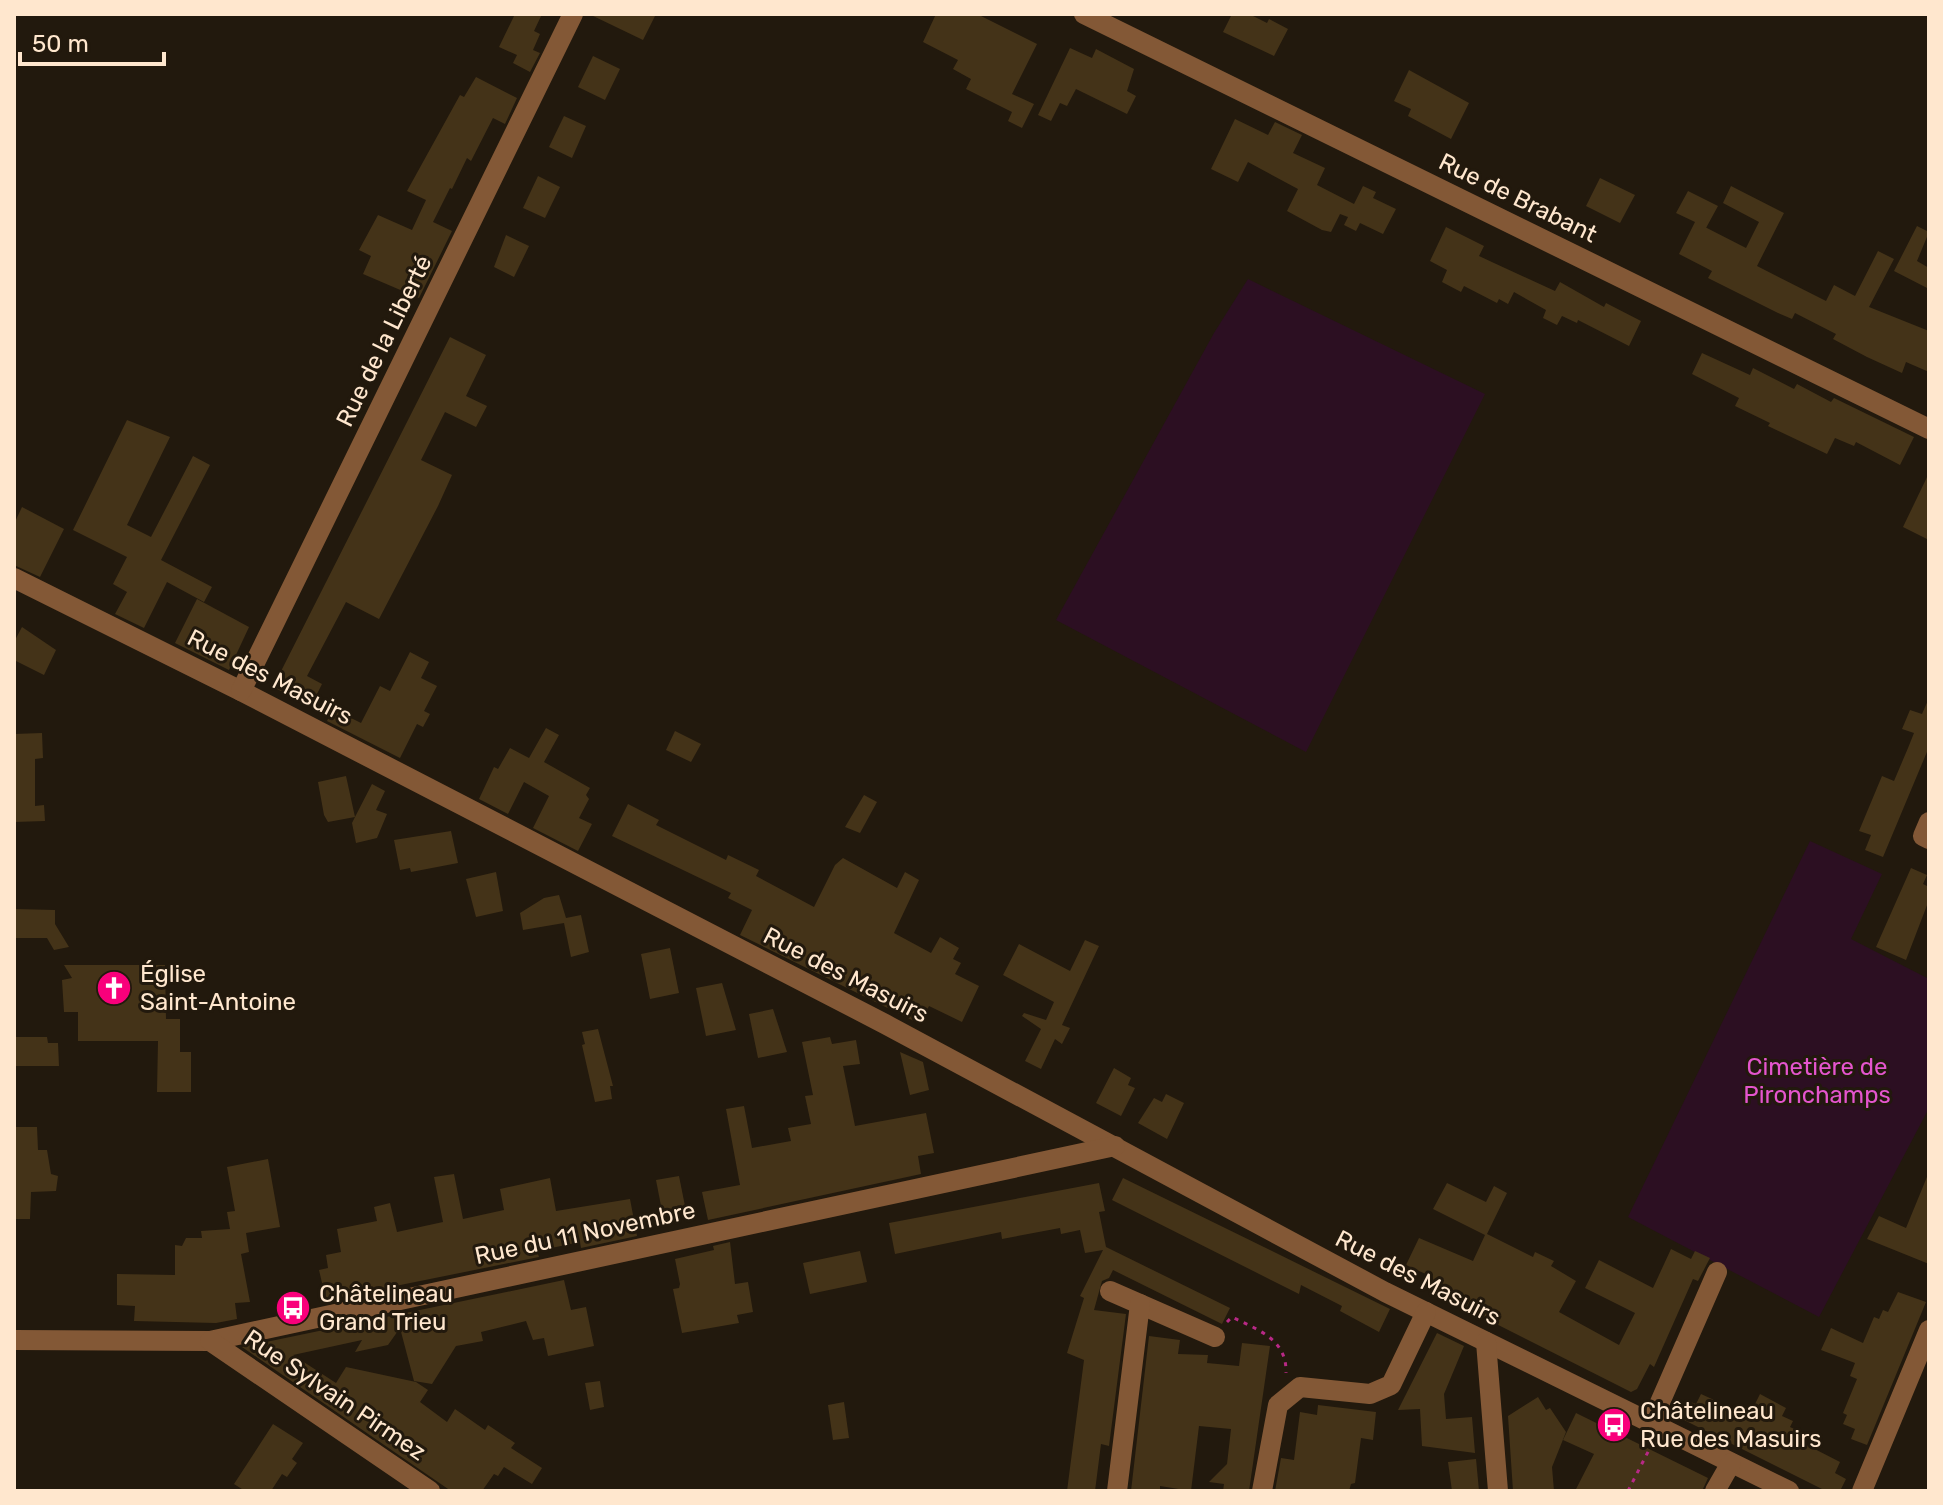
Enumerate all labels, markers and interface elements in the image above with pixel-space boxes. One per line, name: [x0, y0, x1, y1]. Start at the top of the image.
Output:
scale bar: [20, 16, 164, 66]
text: 50 m: [32, 30, 89, 58]
street label: Rue de Brabant: [1434, 148, 1602, 248]
street label: Rue de la Liberté: [330, 251, 438, 431]
street label: Rue des Masuirs: [183, 623, 357, 731]
street label: Rue des Masuirs: [759, 921, 933, 1029]
place label: Église Saint-Antoine: [140, 960, 296, 1016]
church icon: Église Saint-Antoine: [95, 969, 133, 1007]
park label: Cimetière de Pironchamps: [1743, 1053, 1891, 1109]
street label: Rue du 11 Novembre: [472, 1196, 698, 1270]
street label: Rue des Masuirs: [1331, 1224, 1505, 1332]
place label: Châtelineau Grand Trieu: [319, 1280, 453, 1336]
bus stop icon: Châtelineau Grand Trieu: [274, 1289, 312, 1327]
street label: Rue Sylvain Pirmez: [239, 1324, 431, 1466]
place label: Châtelineau Rue des Masuirs: [1640, 1397, 1822, 1453]
bus stop icon: Châtelineau Rue des Masuirs: [1595, 1406, 1633, 1444]

